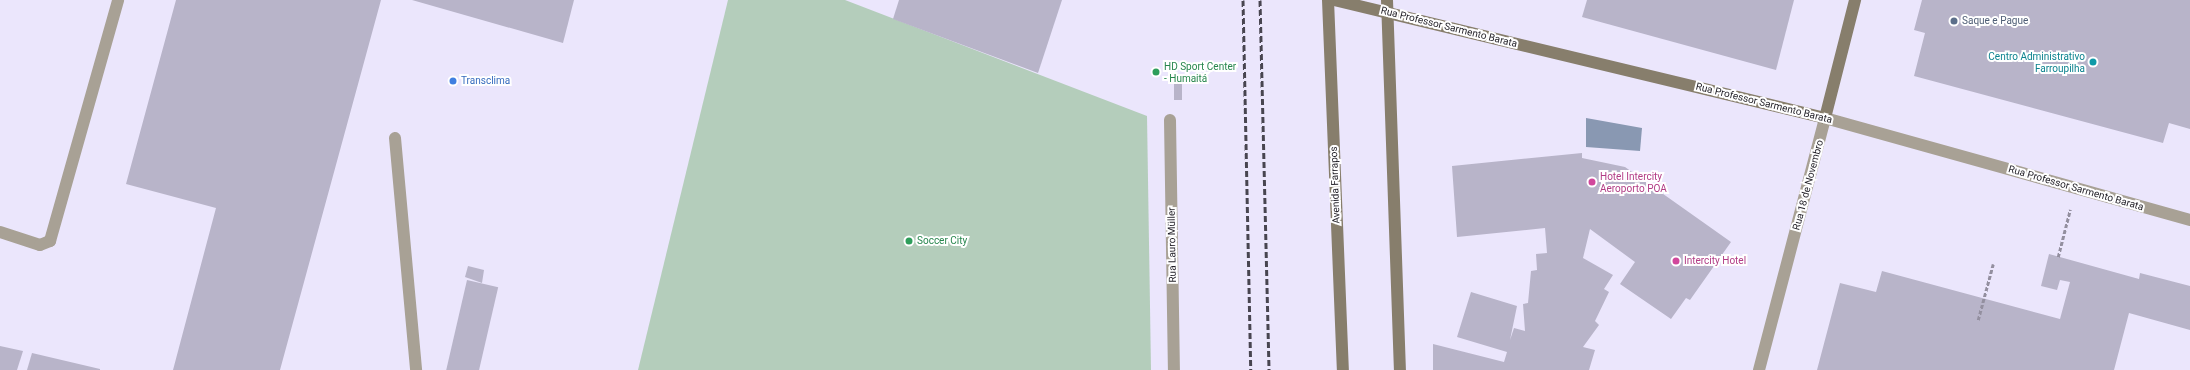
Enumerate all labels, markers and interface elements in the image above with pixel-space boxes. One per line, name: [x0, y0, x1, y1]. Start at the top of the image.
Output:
street label: Rua Professor Sarmento Barata: [1380, 4, 1518, 50]
place label: Saque e Pague: [1962, 15, 2028, 27]
marker: Saque e Pague: [1949, 16, 1959, 26]
place label: Centro Administrativo Farroupilha: [1988, 50, 2085, 74]
marker: Centro Administrativo Farroupilha: [2088, 57, 2098, 67]
place label: HD Sport Center - Humaitá: [1164, 60, 1236, 84]
marker: HD Sport Center - Humaitá: [1151, 67, 1161, 77]
place label: Transclima: [461, 75, 510, 87]
marker: Transclima: [448, 76, 458, 86]
street label: Rua Professor Sarmento Barata: [1695, 80, 1833, 126]
street label: Rua 18 de Novembro: [1790, 139, 1826, 231]
street label: Avenida Farrapos: [1328, 146, 1342, 224]
street label: Rua Professor Sarmento Barata: [2007, 163, 2145, 213]
place label: Hotel Intercity Aeroporto POA: [1600, 170, 1667, 194]
marker: Hotel Intercity Aeroporto POA: [1587, 177, 1597, 187]
street label: Rua Lauro Müller: [1165, 207, 1179, 283]
place label: Soccer City: [917, 235, 967, 247]
marker: Soccer City: [904, 236, 914, 246]
place label: Intercity Hotel: [1684, 255, 1746, 267]
marker: Intercity Hotel: [1671, 256, 1681, 266]

